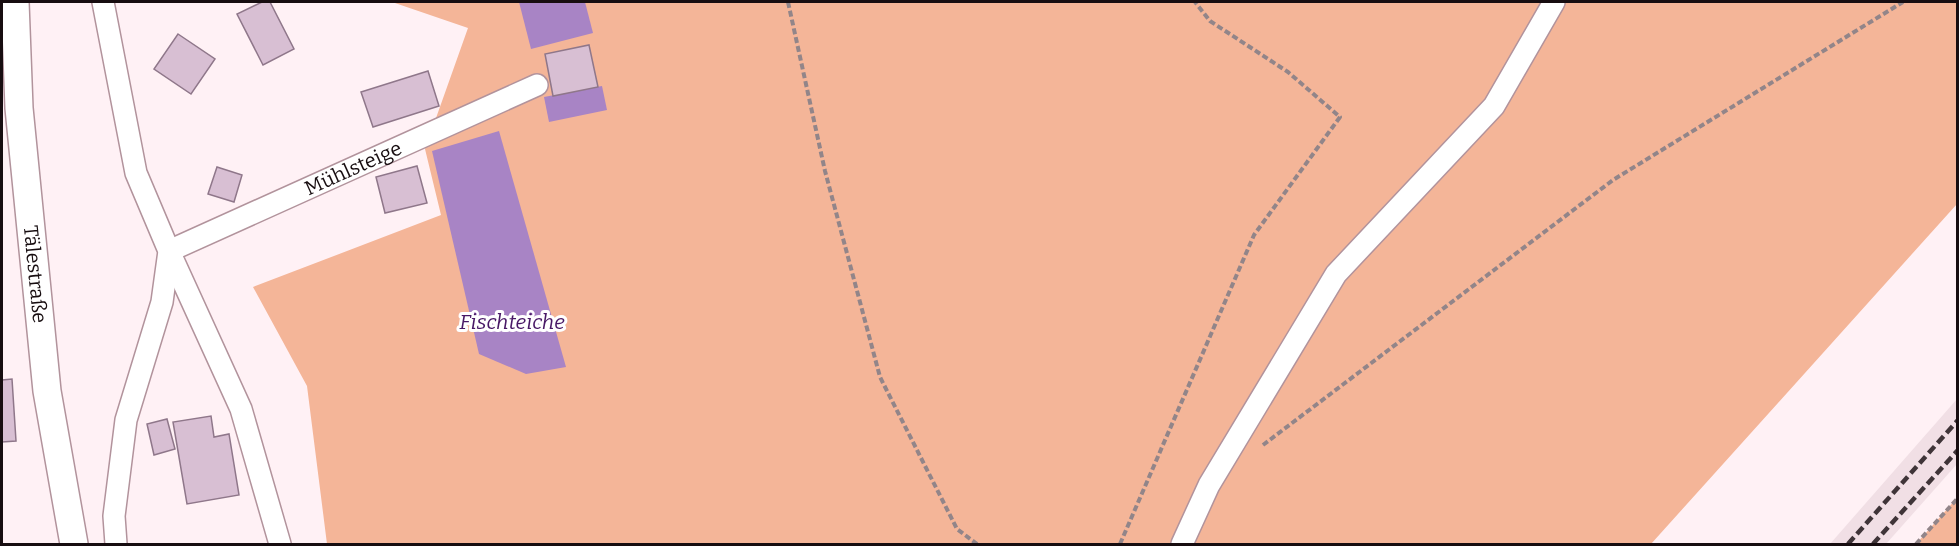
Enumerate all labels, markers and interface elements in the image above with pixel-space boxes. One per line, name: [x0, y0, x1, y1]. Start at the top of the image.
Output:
street label: Mühlsteige: [301, 136, 405, 200]
street label: Tälestraße: [19, 224, 52, 324]
water label: Fischteiche: [459, 309, 565, 335]

